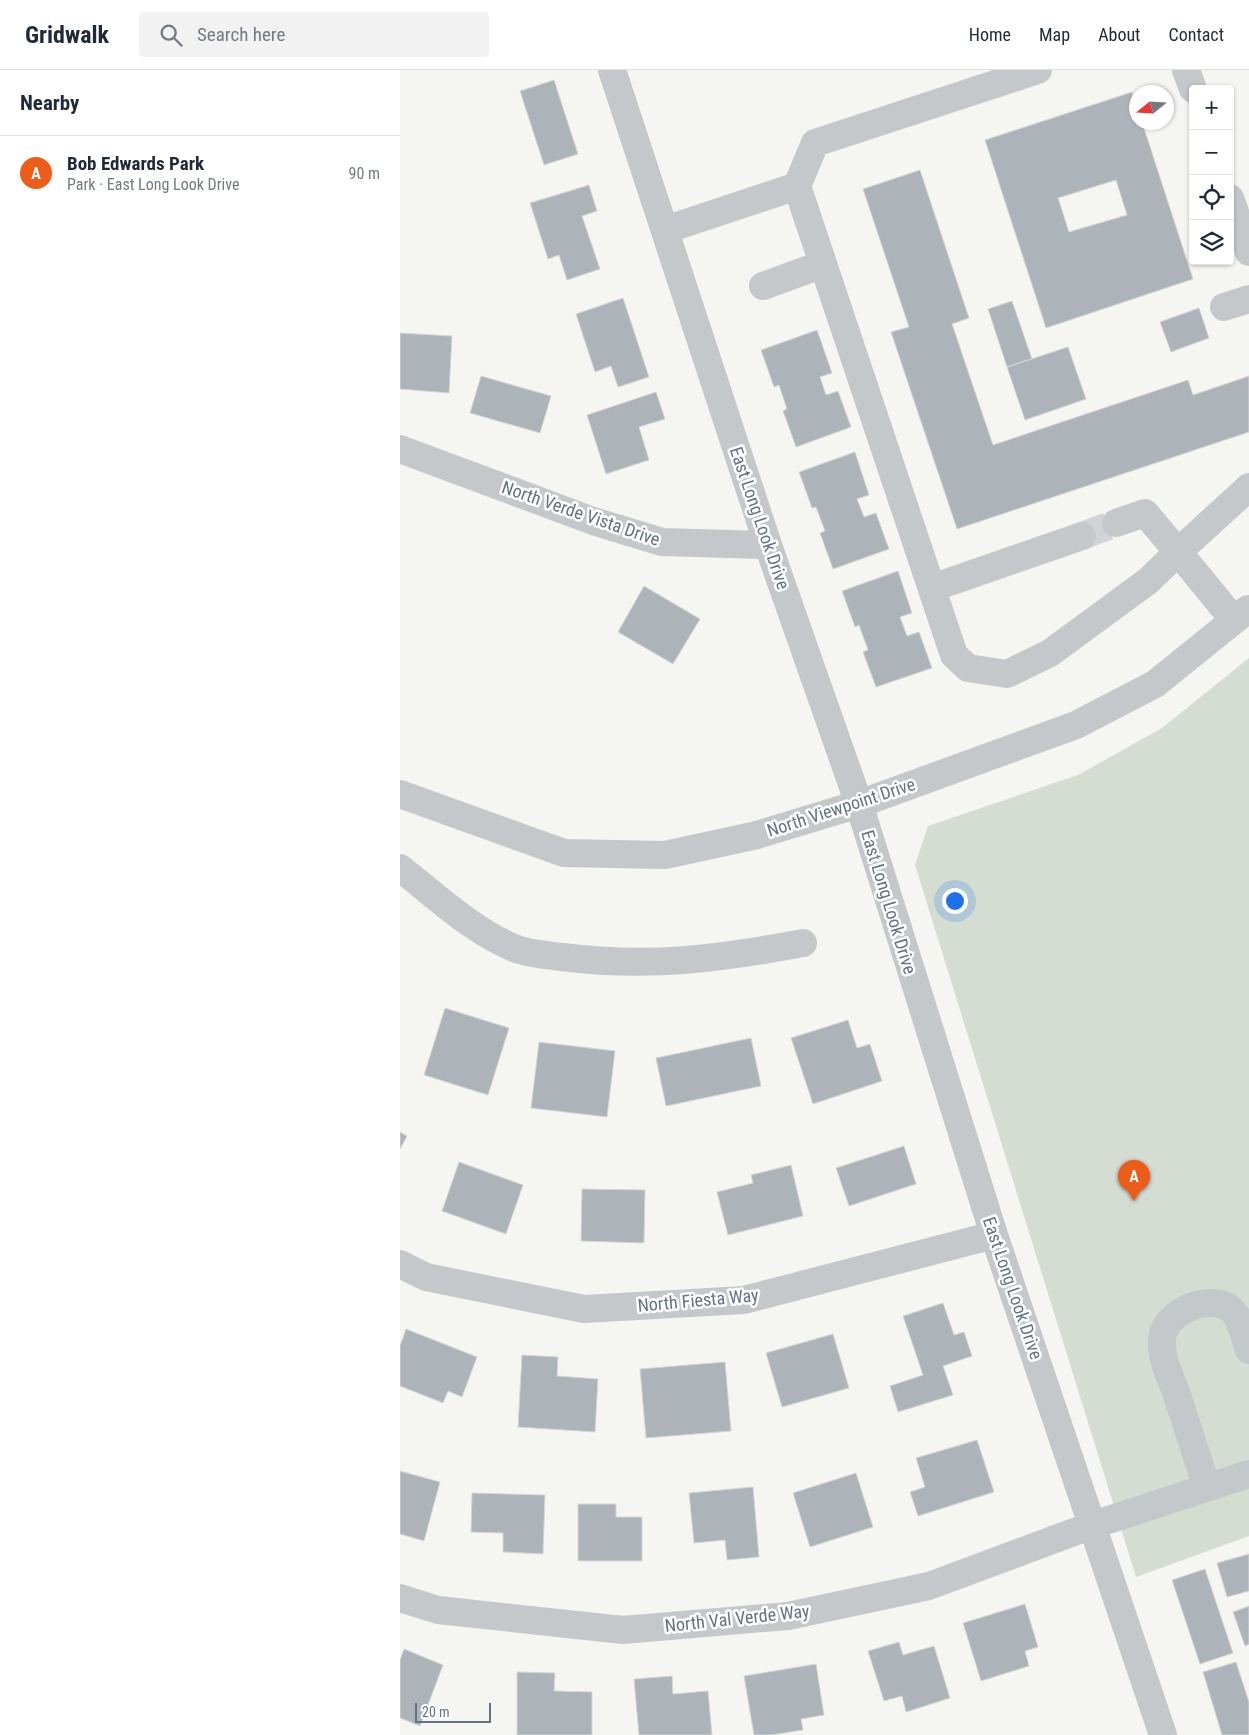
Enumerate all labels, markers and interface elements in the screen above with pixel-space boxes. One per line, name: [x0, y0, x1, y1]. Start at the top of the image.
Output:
search box: [139, 12, 489, 57]
text: Gridwalk: [25, 21, 109, 49]
icon: search: [157, 21, 185, 49]
text: Search here: [197, 23, 285, 46]
text: Home: [969, 24, 1011, 45]
text: Map: [1039, 24, 1070, 45]
text: About: [1098, 24, 1140, 45]
text: Contact: [1168, 24, 1224, 45]
north arrow: [1129, 85, 1174, 130]
map controls: [1189, 85, 1234, 265]
button: +: [1189, 85, 1234, 130]
text: Nearby: [20, 91, 79, 115]
button: −: [1189, 130, 1234, 175]
text: Bob Edwards Park: [67, 152, 204, 175]
text: A: [31, 164, 41, 183]
text: 90 m: [348, 164, 380, 183]
text: Park · East Long Look Drive: [67, 175, 240, 194]
button: locate: [1189, 175, 1234, 220]
button: layers: [1189, 220, 1234, 265]
street label: East Long Look Drive: [726, 444, 794, 592]
street label: North Verde Vista Drive: [499, 476, 663, 550]
street label: North Viewpoint Drive: [764, 773, 918, 841]
street label: East Long Look Drive: [857, 828, 921, 976]
your location: [942, 888, 968, 914]
pin: A: [1118, 1160, 1150, 1201]
street label: East Long Look Drive: [979, 1214, 1047, 1362]
street label: North Fiesta Way: [637, 1284, 760, 1316]
street label: North Val Verde Way: [664, 1600, 811, 1636]
scale bar: [415, 1700, 491, 1723]
text: 20 m: [422, 1704, 450, 1720]

